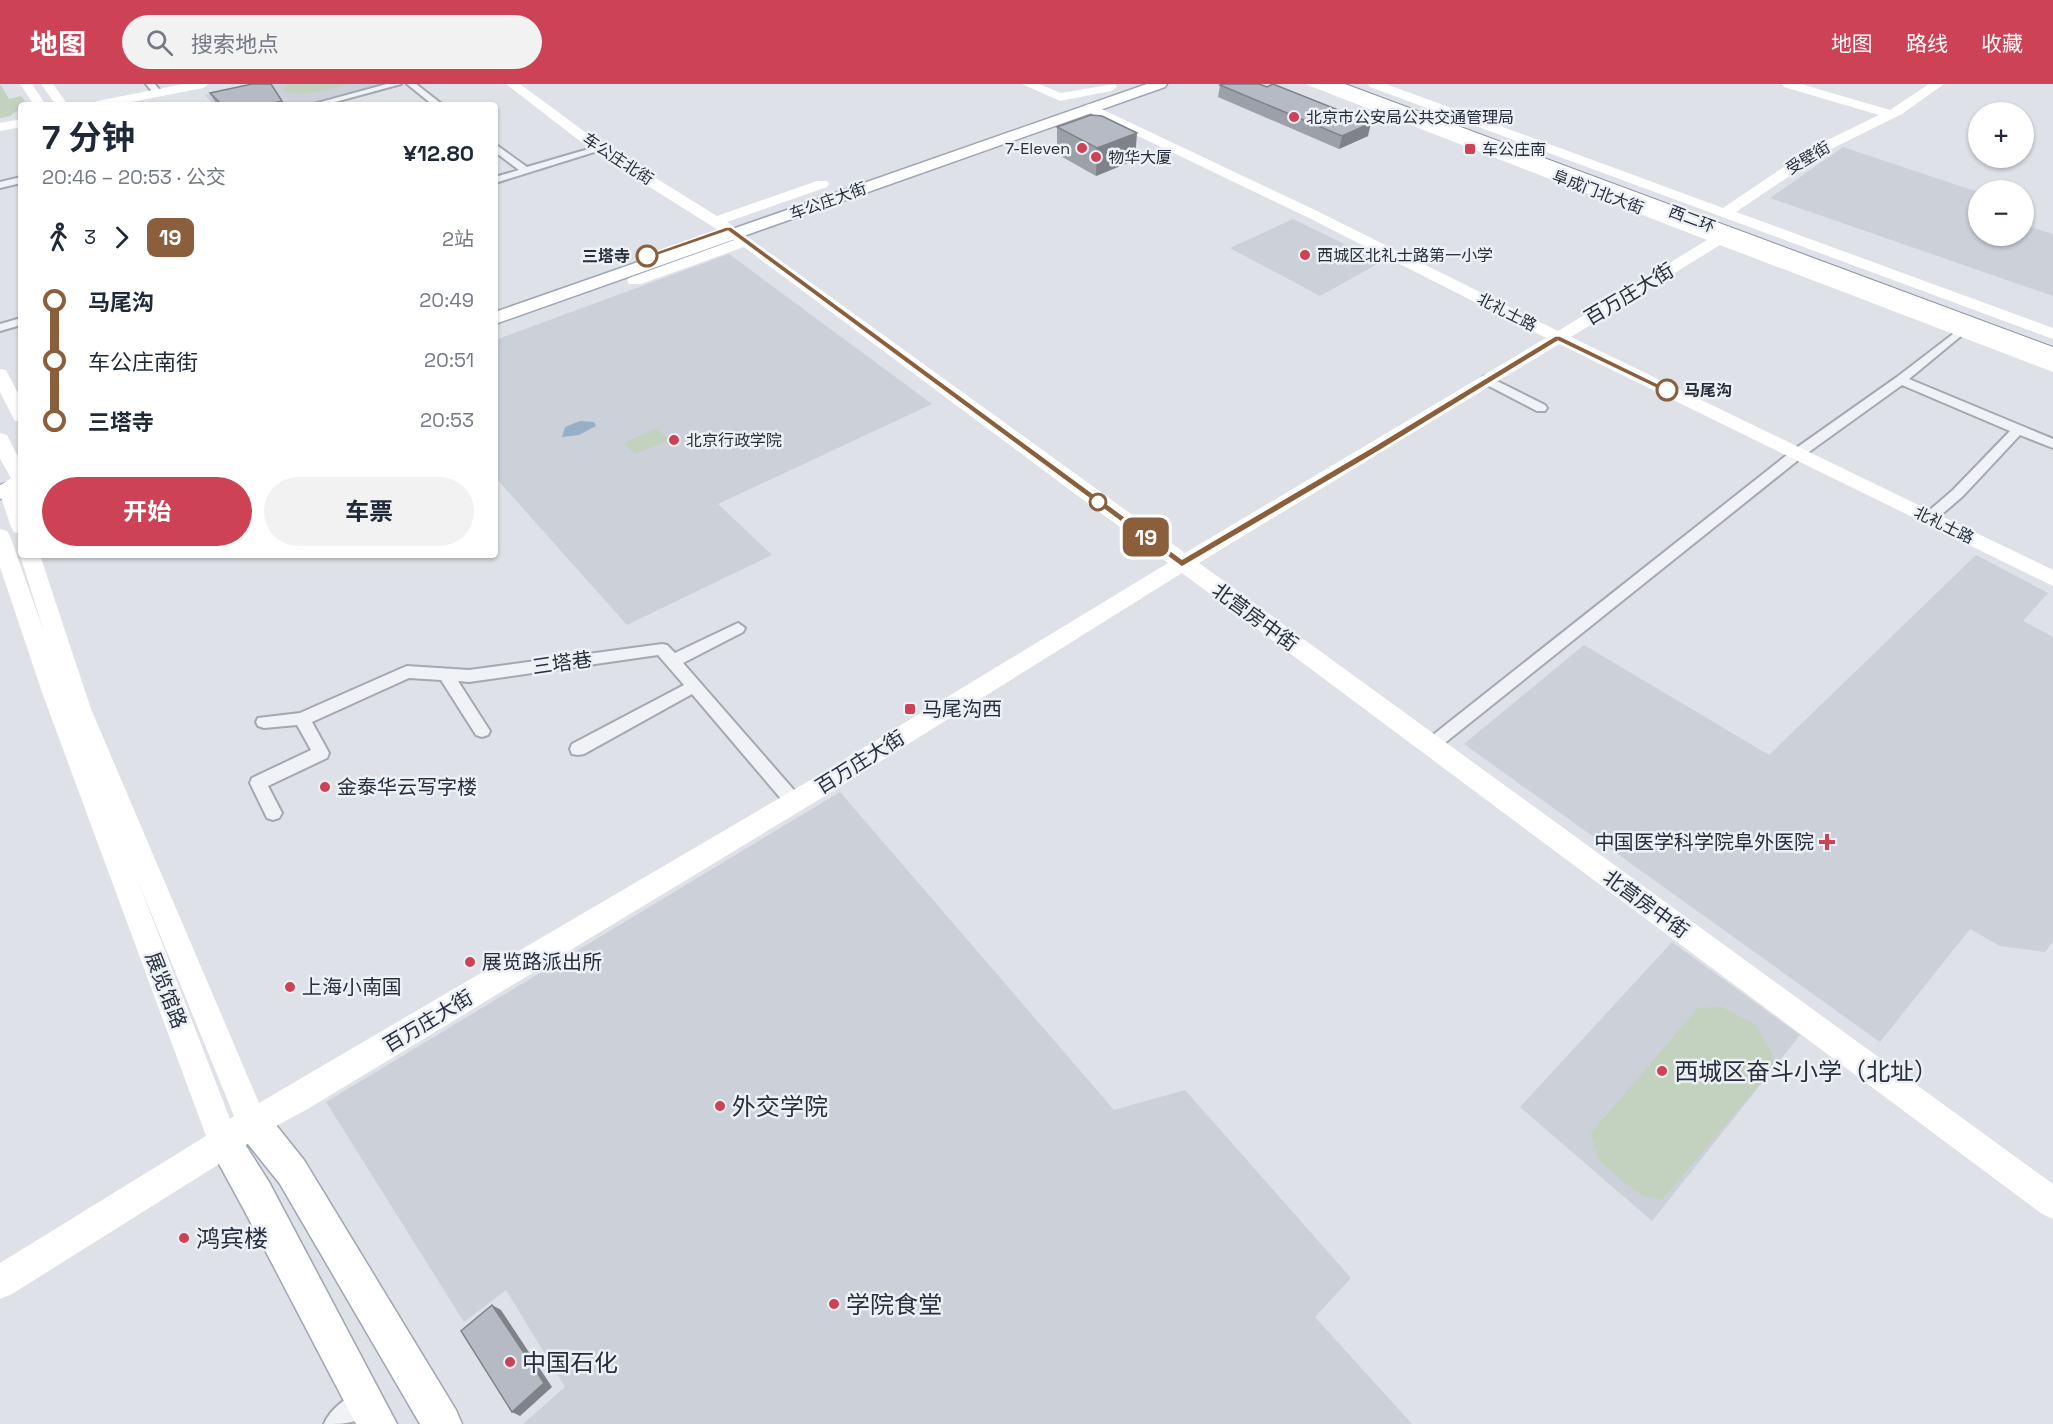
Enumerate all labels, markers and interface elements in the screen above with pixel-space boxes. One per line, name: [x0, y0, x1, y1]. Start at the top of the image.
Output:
search box: [122, 15, 542, 69]
text: 地图: [30, 26, 86, 62]
icon: search: [143, 26, 176, 59]
text: 搜索地点: [191, 30, 279, 58]
text: 地图: [1831, 30, 1873, 57]
text: 路线: [1906, 30, 1948, 57]
text: 收藏: [1981, 30, 2023, 57]
map controls: [1968, 102, 2034, 246]
button: +: [1968, 102, 2034, 168]
place label: 北京市公安局公共交通管理局: [1306, 107, 1514, 128]
marker: 北京市公安局公共交通管理局: [1287, 110, 1301, 124]
text: 7 分钟: [42, 117, 135, 159]
street label: 车公庄北街: [579, 128, 657, 190]
street label: 受壁街: [1782, 137, 1834, 179]
place label: 7-Eleven: [1005, 138, 1070, 159]
text: ¥12.80: [403, 139, 474, 167]
place label: 车公庄南: [1482, 139, 1546, 160]
marker: 7-Eleven: [1075, 141, 1089, 155]
marker: 车公庄南: [1463, 142, 1477, 156]
place label: 物华大厦: [1108, 147, 1172, 168]
marker: 物华大厦: [1089, 150, 1103, 164]
text: 20:46 – 20:53 · 公交: [42, 164, 226, 190]
street label: 阜成门北大街: [1549, 165, 1647, 219]
street label: 车公庄大街: [787, 177, 869, 225]
button: −: [1968, 180, 2034, 246]
street label: 西二环: [1666, 201, 1718, 237]
icon: walk: [42, 221, 75, 254]
icon: forward: [105, 221, 138, 254]
text: 3: [84, 224, 96, 250]
text: 19: [159, 224, 182, 251]
text: 2站: [442, 226, 474, 252]
marker: 三塔寺: [636, 245, 658, 267]
place label: 西城区北礼士路第一小学: [1317, 245, 1493, 266]
place label: 三塔寺: [582, 246, 630, 267]
marker: 西城区北礼士路第一小学: [1298, 248, 1312, 262]
street label: 百万庄大街: [1579, 257, 1679, 331]
text: 20:49: [419, 287, 474, 313]
text: 马尾沟: [88, 288, 154, 316]
street label: 北礼士路: [1474, 288, 1540, 336]
text: 20:51: [424, 347, 474, 373]
text: 车公庄南街: [88, 348, 198, 376]
marker: 马尾沟: [1656, 379, 1678, 401]
place label: 马尾沟: [1684, 380, 1732, 401]
text: 20:53: [420, 407, 474, 433]
text: 三塔寺: [88, 408, 154, 436]
place label: 北京行政学院: [686, 430, 782, 451]
marker: 北京行政学院: [667, 433, 681, 447]
button: 开始: [42, 477, 252, 546]
button: 车票: [264, 477, 474, 546]
unlabelled marker: [1089, 493, 1107, 511]
street label: 北礼士路: [1911, 502, 1977, 548]
line badge: 19: [1119, 518, 1173, 556]
text: 19: [1135, 524, 1157, 551]
street label: 北营房中街: [1207, 577, 1303, 657]
street label: 三塔巷: [530, 646, 594, 680]
place label: 马尾沟西: [922, 696, 1002, 722]
marker: 马尾沟西: [903, 702, 917, 716]
street label: 百万庄大街: [811, 724, 909, 800]
place label: 金泰华云写字楼: [337, 774, 477, 800]
marker: 金泰华云写字楼: [318, 780, 332, 794]
place label: 中国医学科学院阜外医院: [1594, 829, 1814, 855]
marker: 中国医学科学院阜外医院: [1818, 833, 1836, 851]
street label: 北营房中街: [1598, 864, 1694, 944]
street label: 展览馆路: [140, 948, 192, 1032]
place label: 展览路派出所: [482, 949, 602, 975]
marker: 展览路派出所: [463, 955, 477, 969]
place label: 上海小南国: [302, 974, 402, 1000]
marker: 上海小南国: [283, 980, 297, 994]
street label: 百万庄大街: [378, 984, 478, 1058]
place label: 西城区奋斗小学（北址）: [1674, 1056, 1938, 1087]
marker: 西城区奋斗小学（北址）: [1655, 1064, 1669, 1078]
place label: 外交学院: [732, 1091, 828, 1122]
marker: 外交学院: [713, 1099, 727, 1113]
place label: 鸿宾楼: [196, 1223, 268, 1254]
marker: 鸿宾楼: [177, 1231, 191, 1245]
place label: 学院食堂: [846, 1289, 942, 1320]
marker: 学院食堂: [827, 1297, 841, 1311]
place label: 中国石化: [522, 1347, 618, 1378]
marker: 中国石化: [503, 1355, 517, 1369]

